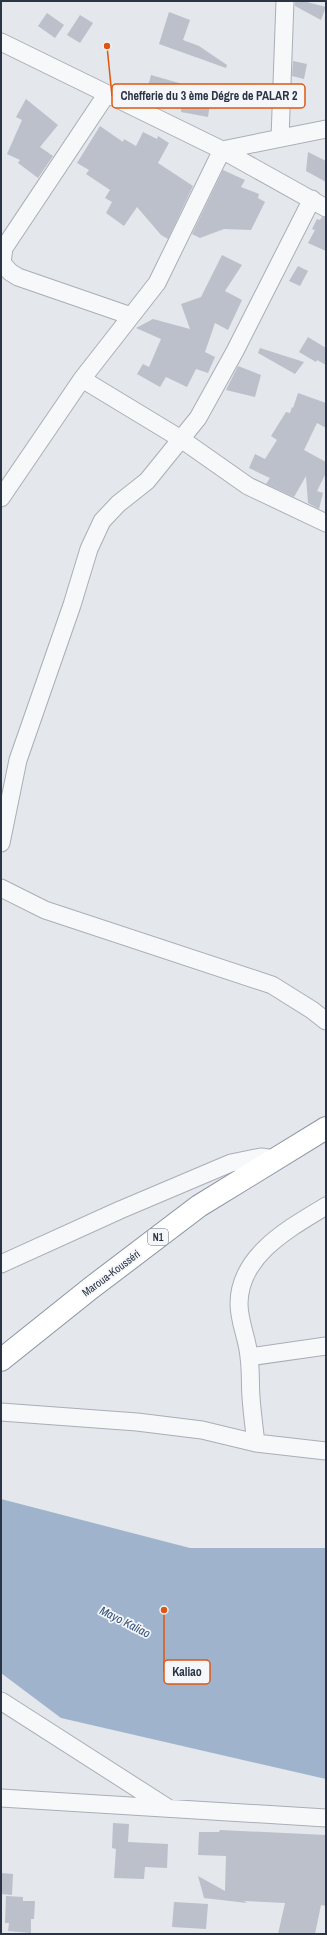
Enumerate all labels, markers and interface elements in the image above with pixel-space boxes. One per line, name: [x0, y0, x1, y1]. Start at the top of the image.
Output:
callout: Chefferie du 3 ème Dégre de PALAR 2: [112, 84, 305, 108]
text: Chefferie du 3 ème Dégre de PALAR 2: [120, 88, 298, 104]
road number: N1: [148, 1229, 168, 1245]
street label: Maroua-Kousséri: [79, 1247, 143, 1299]
water label: Mayo Kaliao: [97, 1602, 153, 1642]
callout: Kaliao: [164, 1660, 210, 1684]
text: Kaliao: [172, 1664, 202, 1680]

